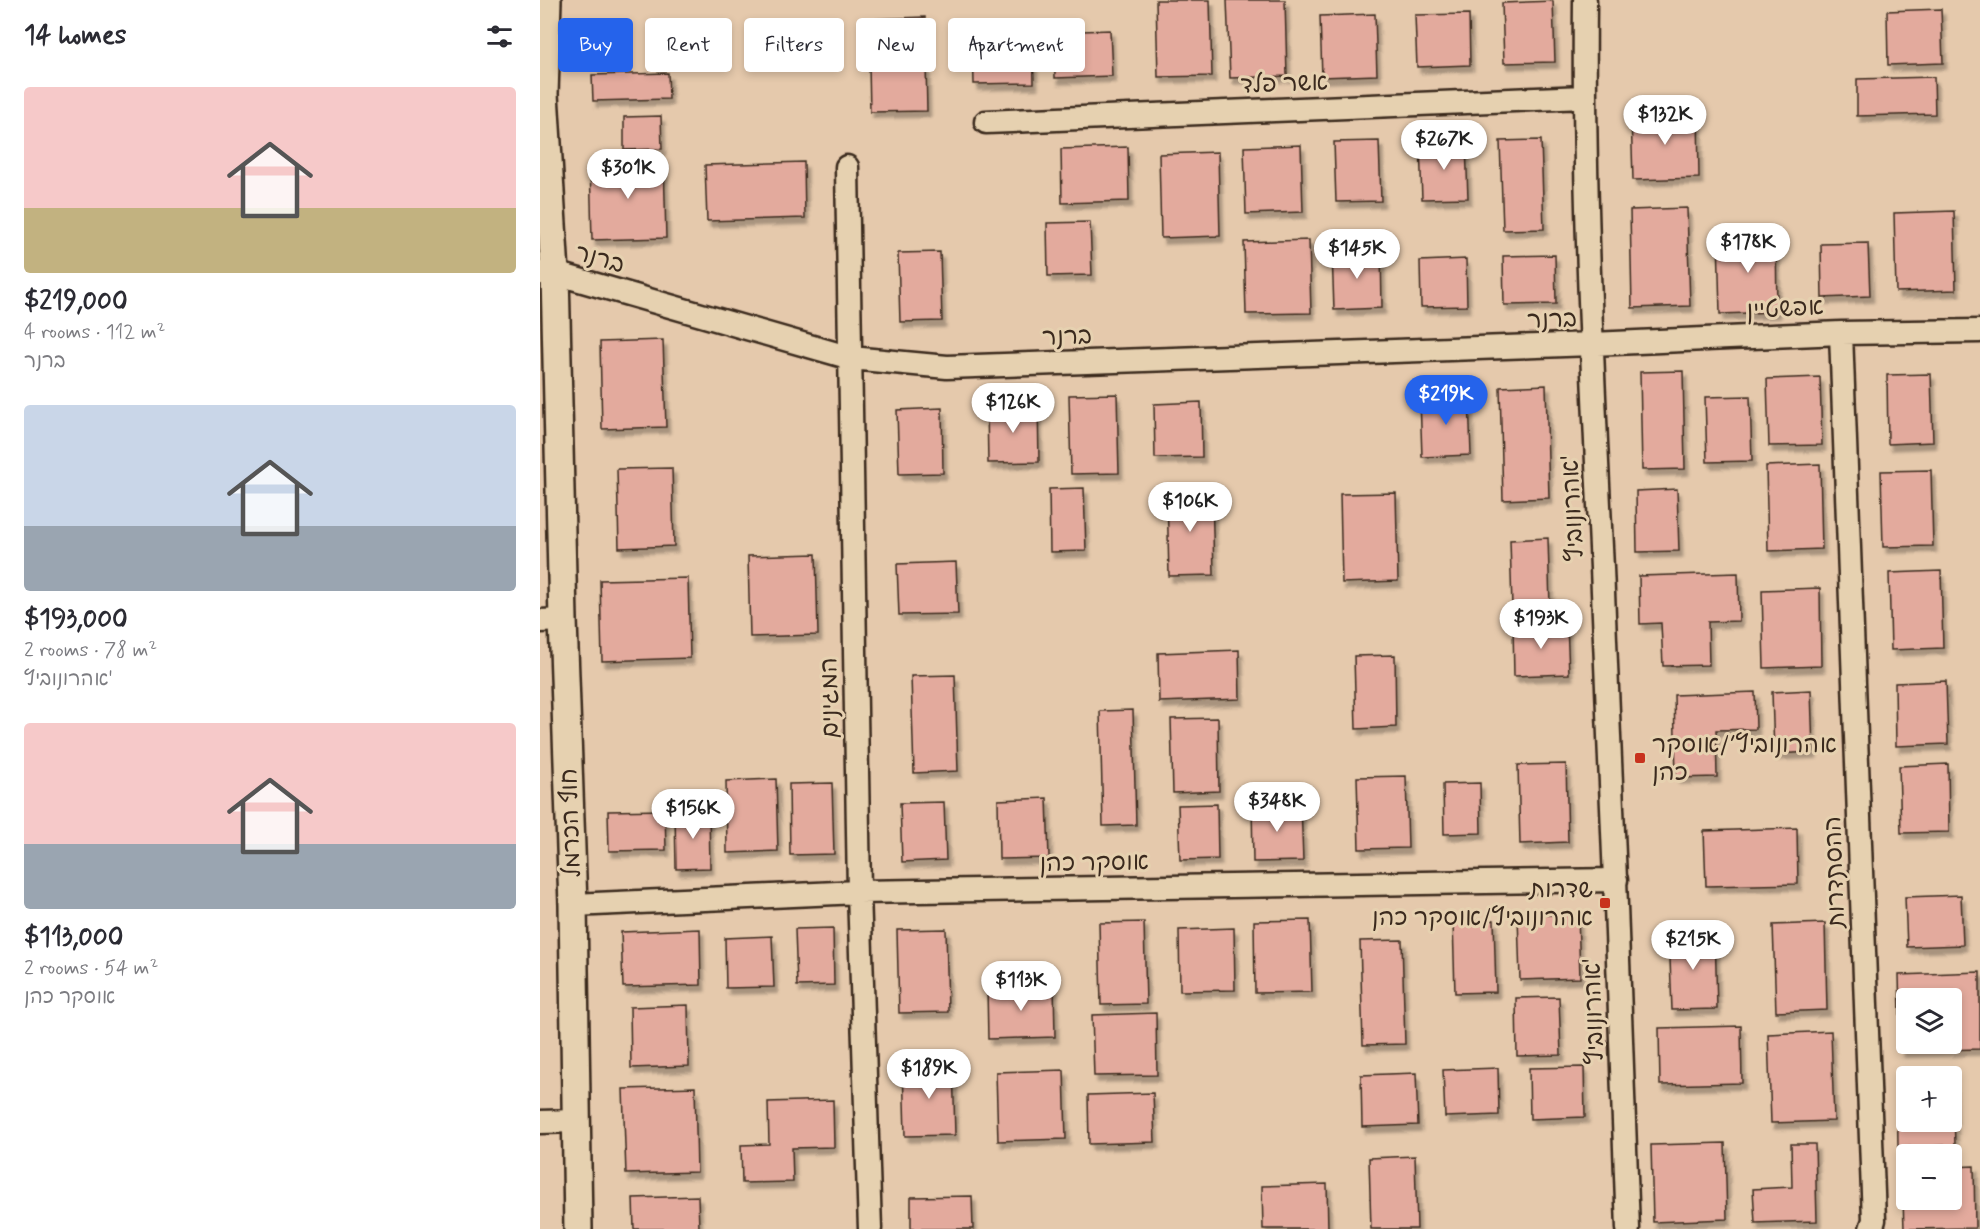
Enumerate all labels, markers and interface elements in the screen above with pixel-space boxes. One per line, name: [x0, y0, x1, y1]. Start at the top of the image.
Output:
chip: Buy: [558, 18, 633, 72]
chip: Rent: [645, 18, 732, 72]
chip: Filters: [744, 18, 844, 72]
chip: New: [856, 18, 936, 72]
chip: Apartment: [948, 18, 1085, 72]
text: 14 homes: [24, 19, 126, 53]
icon: filters: [483, 20, 516, 53]
street label: אשר פלד: [1240, 67, 1328, 102]
pin: $132K: [1623, 95, 1707, 146]
text: $132K: [1637, 101, 1693, 128]
pin: $267K: [1402, 120, 1486, 171]
icon: home: [216, 126, 324, 234]
text: $267K: [1415, 126, 1473, 153]
pin: $301K: [586, 149, 670, 200]
text: $301K: [601, 155, 655, 182]
pin: $178K: [1706, 223, 1790, 274]
pin: $145K: [1315, 229, 1399, 280]
text: $178K: [1720, 229, 1776, 256]
text: $145K: [1328, 235, 1386, 262]
street label: ברנר: [571, 238, 628, 281]
text: $219,000: [24, 285, 128, 319]
street label: אפשטיין: [1746, 292, 1825, 327]
street label: ברנר: [1527, 304, 1578, 337]
text: 4 rooms · 112 m²: [24, 319, 165, 346]
street label: ברנר: [1042, 321, 1093, 354]
text: ברנר: [24, 348, 66, 375]
pin: $219K: [1404, 375, 1488, 426]
text: $219K: [1419, 381, 1473, 408]
pin: $126K: [971, 383, 1055, 434]
text: $126K: [986, 389, 1040, 416]
icon: home: [216, 444, 324, 552]
street label: אהרונוביץ': [1555, 454, 1592, 562]
pin: $106K: [1148, 482, 1232, 533]
text: $106K: [1162, 488, 1218, 515]
pin: $193K: [1499, 599, 1583, 650]
text: $193,000: [24, 603, 128, 637]
text: $193K: [1514, 605, 1568, 632]
text: 2 rooms · 78 m²: [24, 637, 157, 664]
street label: המגינים: [814, 657, 847, 739]
text: אהרונוביץ': [24, 666, 113, 693]
place label: אהרונוביץ׳/אוסקר כהן: [1652, 730, 1837, 789]
marker: אהרונוביץ׳/אוסקר כהן: [1633, 751, 1647, 765]
icon: home: [216, 762, 324, 870]
street label: חוף הכרמל: [554, 768, 589, 878]
pin: $348K: [1235, 782, 1319, 833]
text: $348K: [1248, 788, 1306, 815]
pin: $156K: [651, 789, 735, 840]
text: $156K: [666, 795, 720, 822]
street label: ההסתדרות: [1818, 816, 1853, 930]
street label: אוסקר כהן: [1039, 847, 1149, 880]
place label: שדרות אהרונוביץ/אוסקר כהן: [1372, 875, 1593, 934]
marker: שדרות אהרונוביץ/אוסקר כהן: [1598, 896, 1612, 910]
pin: $215K: [1651, 920, 1735, 971]
text: $113,000: [24, 921, 123, 955]
text: $215K: [1665, 926, 1721, 953]
text: 2 rooms · 54 m²: [24, 955, 158, 982]
street label: אהרונוביץ': [1577, 957, 1612, 1065]
pin: $113K: [979, 961, 1063, 1012]
text: $113K: [995, 967, 1047, 994]
text: אוסקר כהן: [24, 984, 115, 1011]
map controls: [1896, 988, 1962, 1210]
button: layers: [1896, 988, 1962, 1054]
pin: $189K: [887, 1049, 971, 1100]
text: $189K: [901, 1055, 957, 1082]
button: +: [1896, 1066, 1962, 1132]
button: −: [1896, 1144, 1962, 1210]

